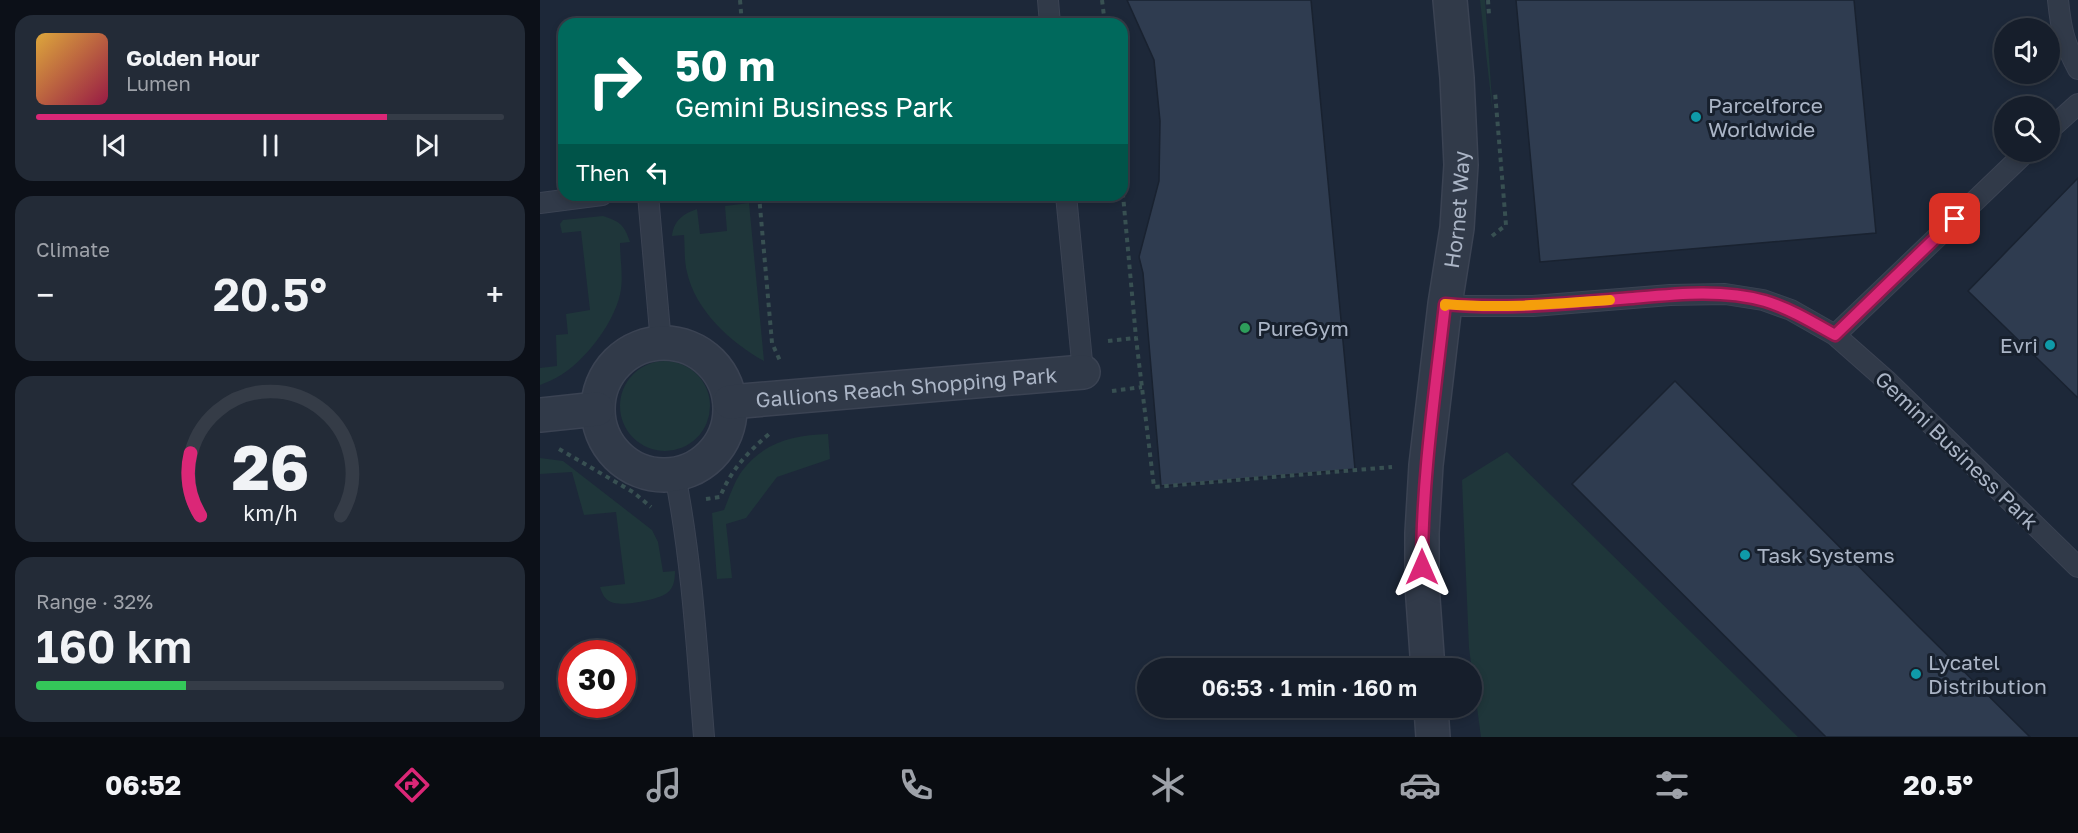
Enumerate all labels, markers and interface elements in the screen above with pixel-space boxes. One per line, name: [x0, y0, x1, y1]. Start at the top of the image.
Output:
map controls: [1994, 18, 2060, 162]
button: sound: [1994, 18, 2060, 84]
text: 50 m: [675, 40, 775, 90]
icon: right: [576, 42, 654, 120]
text: Golden Hour: [126, 44, 260, 71]
text: Lumen: [126, 71, 191, 95]
text: Gemini Business Park: [675, 91, 953, 123]
place label: Parcelforce Worldwide: [1708, 92, 1823, 142]
button: search: [1994, 96, 2060, 162]
marker: Parcelforce Worldwide: [1689, 110, 1703, 124]
icon: previous: [98, 129, 131, 162]
icon: pause: [254, 129, 287, 162]
icon: next: [410, 129, 443, 162]
street label: Hornet Way: [1438, 150, 1474, 270]
icon: left: [641, 156, 674, 189]
text: Then: [576, 159, 629, 186]
pin: [1929, 193, 1980, 244]
icon: arrive: [1938, 202, 1971, 235]
text: Climate: [36, 237, 110, 261]
text: 20.5°: [213, 267, 327, 321]
text: −: [36, 275, 54, 314]
text: +: [486, 275, 504, 314]
place label: PureGym: [1257, 315, 1349, 341]
marker: PureGym: [1238, 321, 1252, 335]
place label: Evri: [2000, 332, 2038, 358]
marker: Evri: [2043, 338, 2057, 352]
street label: Gallions Reach Shopping Park: [755, 361, 1058, 413]
street label: Gemini Business Park: [1870, 365, 2044, 535]
text: 26: [231, 429, 309, 504]
text: km/h: [243, 500, 297, 526]
position arrow: [1390, 535, 1454, 599]
place label: Task Systems: [1757, 542, 1895, 568]
marker: Task Systems: [1738, 548, 1752, 562]
text: Range · 32%: [36, 589, 153, 613]
text: 160 km: [36, 619, 192, 673]
speed limit sign: 30: [558, 640, 636, 718]
place label: Lycatel Distribution: [1928, 649, 2047, 699]
marker: Lycatel Distribution: [1909, 667, 1923, 681]
text: 06:53 · 1 min · 160 m: [1202, 674, 1417, 701]
icon: directions: [391, 764, 433, 806]
icon: music: [643, 764, 685, 806]
icon: phone: [895, 764, 937, 806]
icon: climate: [1147, 764, 1189, 806]
icon: car: [1399, 764, 1441, 806]
icon: filters: [1651, 764, 1693, 806]
text: 06:52: [105, 769, 181, 801]
text: 20.5°: [1903, 769, 1973, 801]

